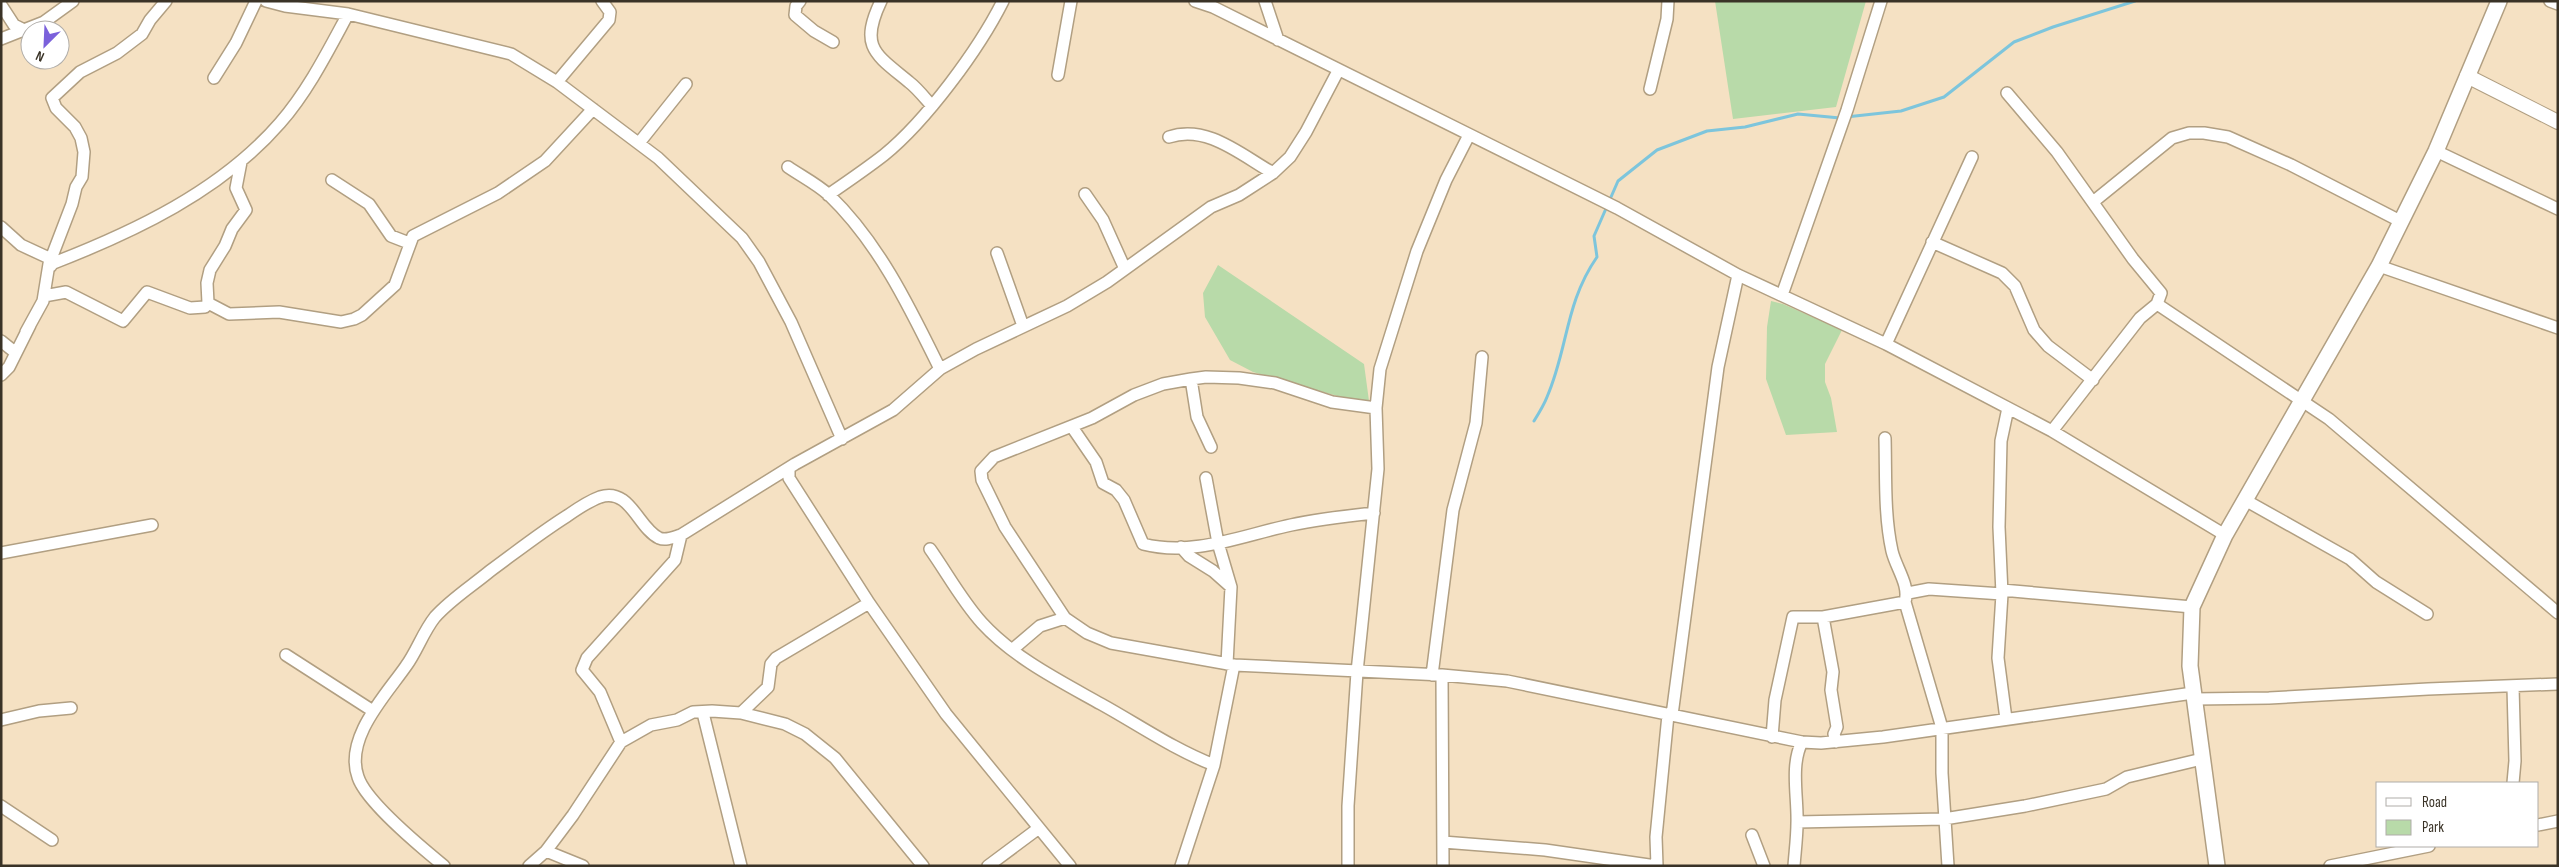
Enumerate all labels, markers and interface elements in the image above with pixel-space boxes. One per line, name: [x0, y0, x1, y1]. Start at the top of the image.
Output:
north arrow: [20, 20, 70, 70]
text: N: [33, 47, 47, 66]
legend: [2376, 782, 2539, 847]
text: Road: [2422, 793, 2447, 812]
text: Park: [2422, 818, 2444, 837]

